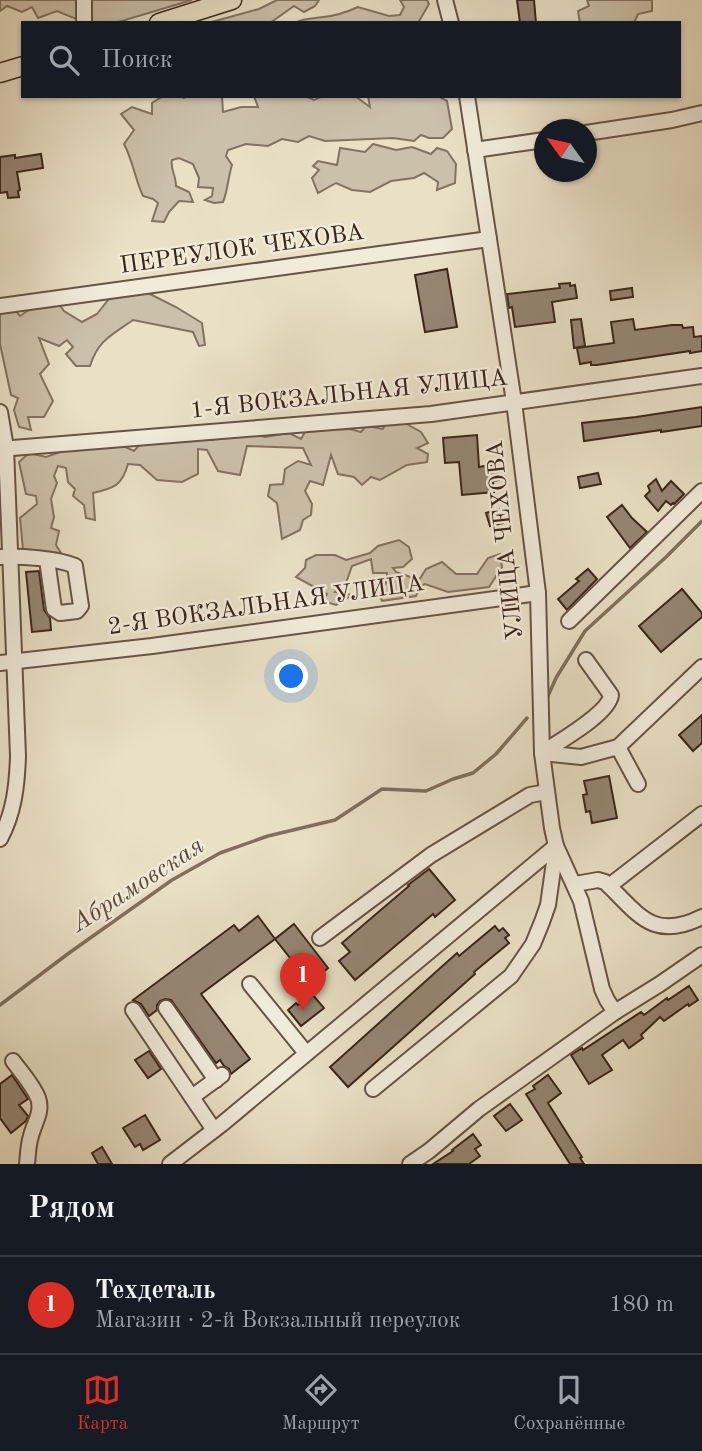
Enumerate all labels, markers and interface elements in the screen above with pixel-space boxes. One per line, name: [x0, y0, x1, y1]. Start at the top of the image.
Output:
search box: [21, 21, 681, 98]
icon: search: [45, 41, 83, 79]
text: Поиск: [101, 47, 173, 73]
north arrow: [534, 119, 597, 182]
street label: ПЕРЕУЛОК ЧЕХОВА: [118, 221, 366, 279]
street label: 1-Я ВОКЗАЛЬНАЯ УЛИЦА: [189, 366, 509, 424]
street label: УЛИЦА ЧЕХОВА: [484, 439, 528, 641]
street label: 2-Я ВОКЗАЛЬНАЯ УЛИЦА: [106, 572, 426, 640]
your location: [274, 659, 308, 693]
water label: Абрамовская: [65, 833, 209, 939]
pin: 1: [280, 953, 326, 1011]
text: Рядом: [28, 1194, 115, 1224]
text: Техдеталь: [95, 1278, 216, 1304]
text: 1: [44, 1293, 58, 1316]
text: 180 m: [609, 1293, 674, 1316]
text: Магазин · 2-й Вокзальный переулок: [95, 1309, 460, 1332]
tab: Карта: [77, 1371, 128, 1436]
tab: Маршрут: [282, 1371, 360, 1436]
tab: Сохранённые: [513, 1371, 625, 1436]

